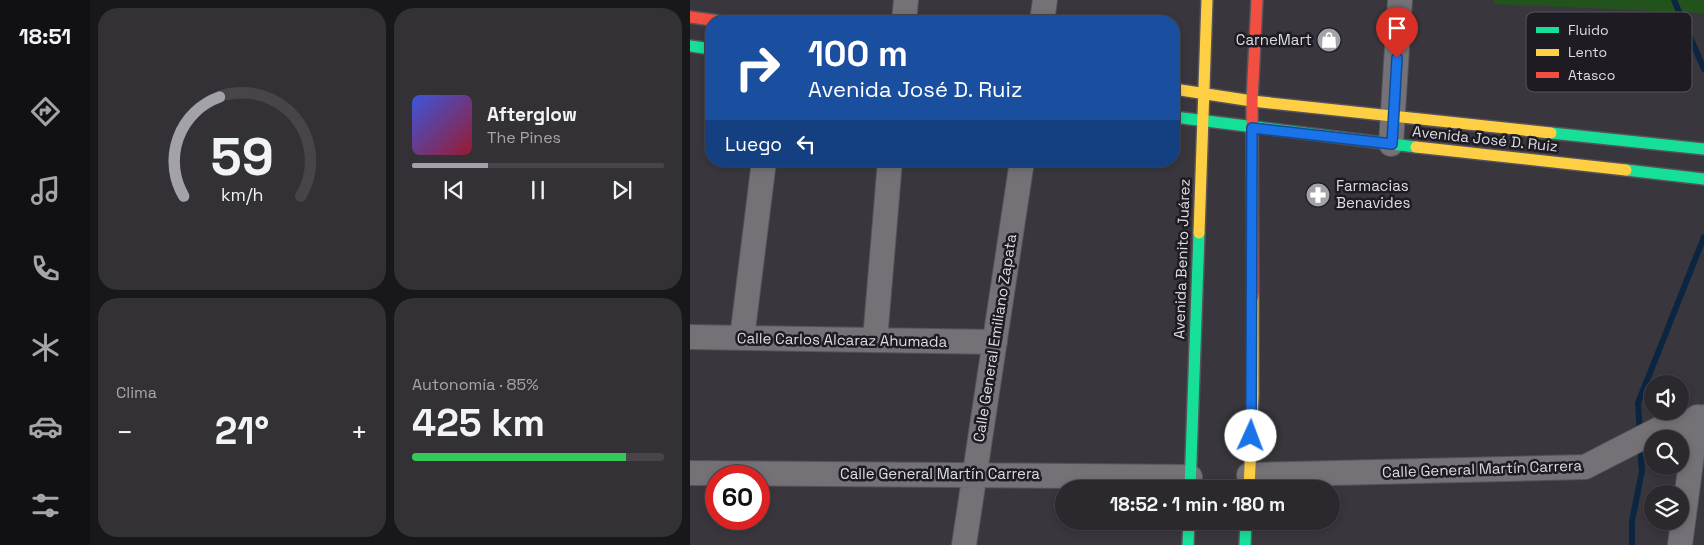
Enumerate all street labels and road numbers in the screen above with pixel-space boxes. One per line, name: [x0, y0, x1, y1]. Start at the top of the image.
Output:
street label: Avenida José D. Ruiz: [1411, 121, 1559, 156]
street label: Avenida Benito Juárez: [1169, 178, 1194, 339]
street label: Calle General Emiliano Zapata: [969, 232, 1020, 443]
street label: Calle Carlos Alcaraz Ahumada: [737, 328, 948, 351]
street label: Calle General Martín Carrera: [1382, 456, 1583, 481]
street label: Calle General Martín Carrera: [840, 464, 1040, 483]

